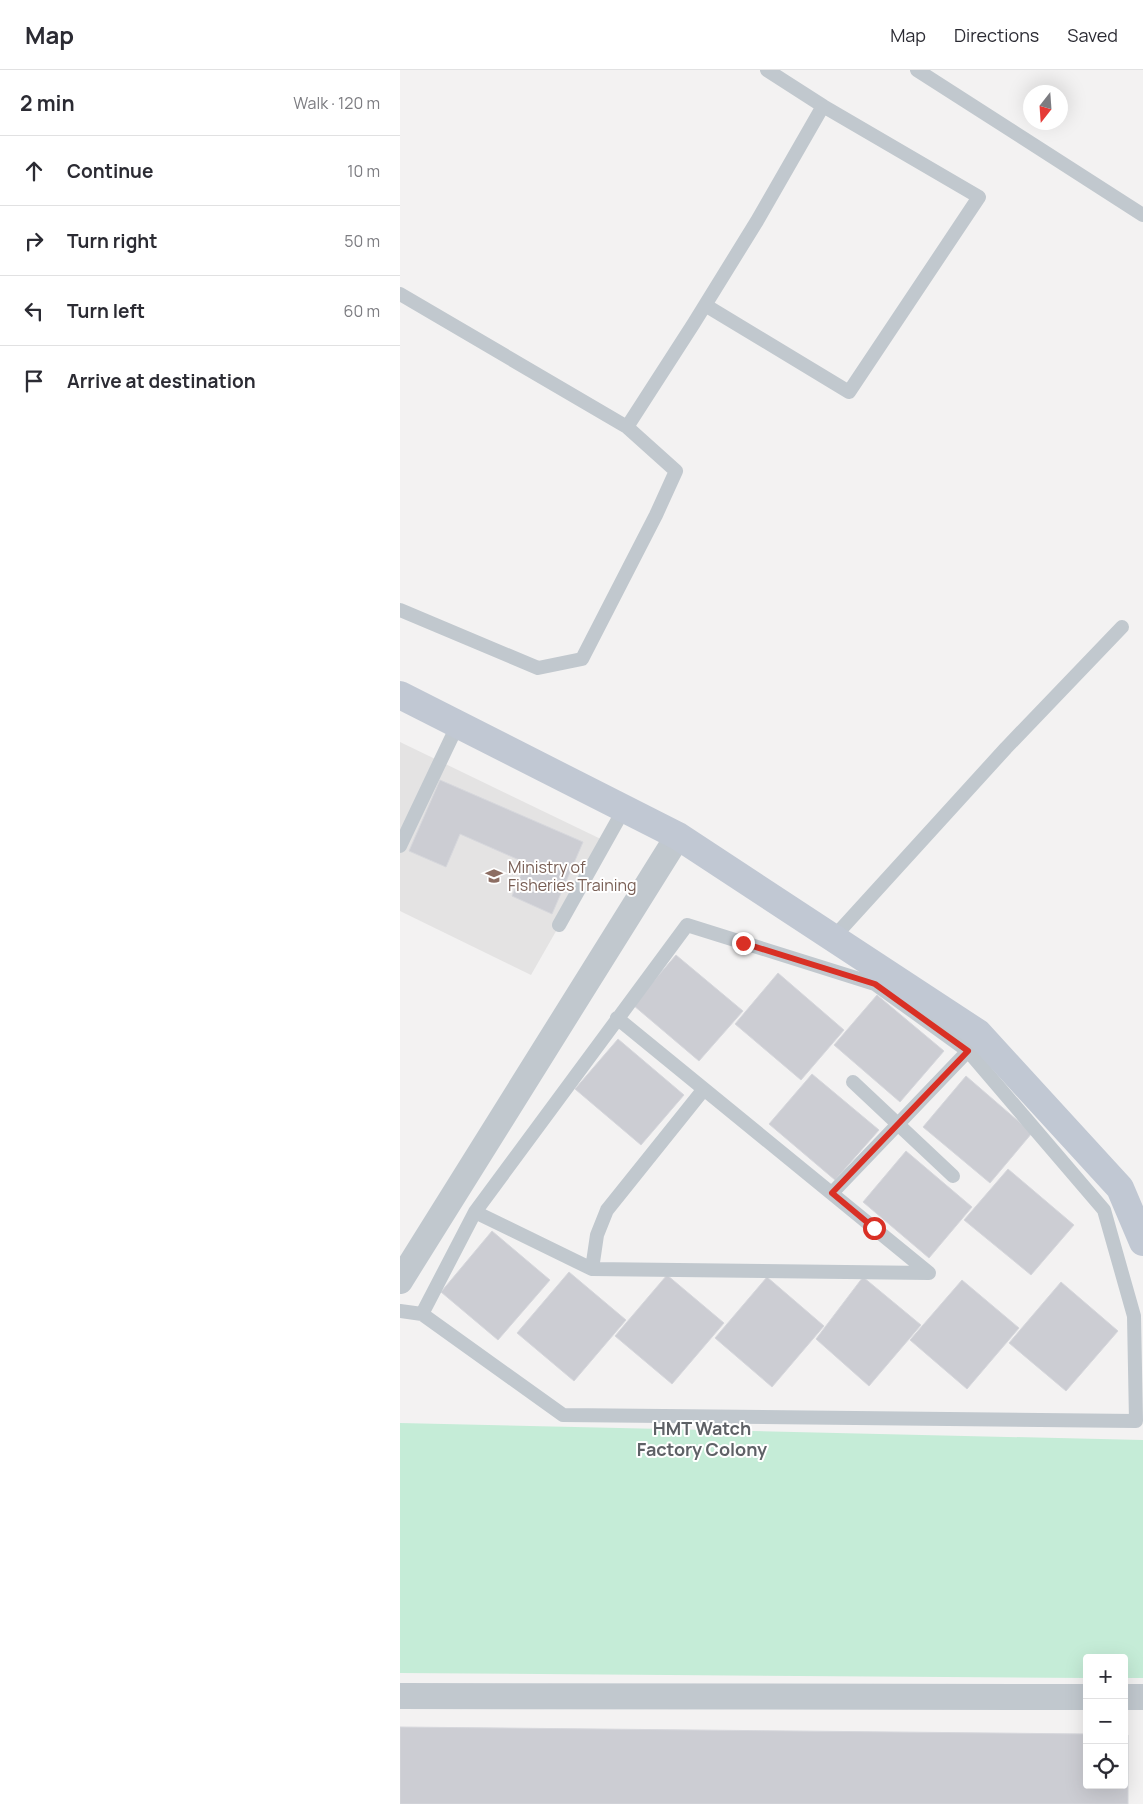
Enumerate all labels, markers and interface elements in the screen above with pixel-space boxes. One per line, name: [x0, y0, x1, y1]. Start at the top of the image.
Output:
text: Map: [25, 18, 74, 51]
text: Map: [890, 23, 926, 47]
text: Directions: [954, 23, 1039, 47]
text: Saved: [1067, 23, 1118, 47]
north arrow: [1023, 85, 1068, 130]
text: 2 min: [20, 89, 75, 117]
text: Walk · 120 m: [293, 92, 380, 114]
icon: ahead: [20, 157, 48, 185]
text: Continue: [67, 158, 153, 184]
text: 10 m: [347, 160, 380, 182]
icon: right: [20, 227, 48, 255]
text: Turn right: [67, 228, 157, 254]
text: 50 m: [344, 230, 380, 252]
icon: left: [20, 297, 48, 325]
text: Turn left: [67, 298, 145, 324]
text: 60 m: [344, 300, 380, 322]
icon: arrive: [20, 367, 48, 395]
text: Arrive at destination: [67, 368, 256, 394]
place label: Ministry of Fisheries Training: [508, 856, 637, 896]
school or university icon: Ministry of Fisheries Training: [484, 866, 504, 886]
route end: [732, 932, 755, 955]
route start: [863, 1217, 886, 1240]
district label: HMT Watch Factory Colony: [637, 1416, 767, 1461]
map controls: [1083, 1654, 1128, 1789]
button: +: [1083, 1654, 1128, 1699]
button: −: [1083, 1699, 1128, 1744]
button: locate: [1083, 1744, 1128, 1789]

